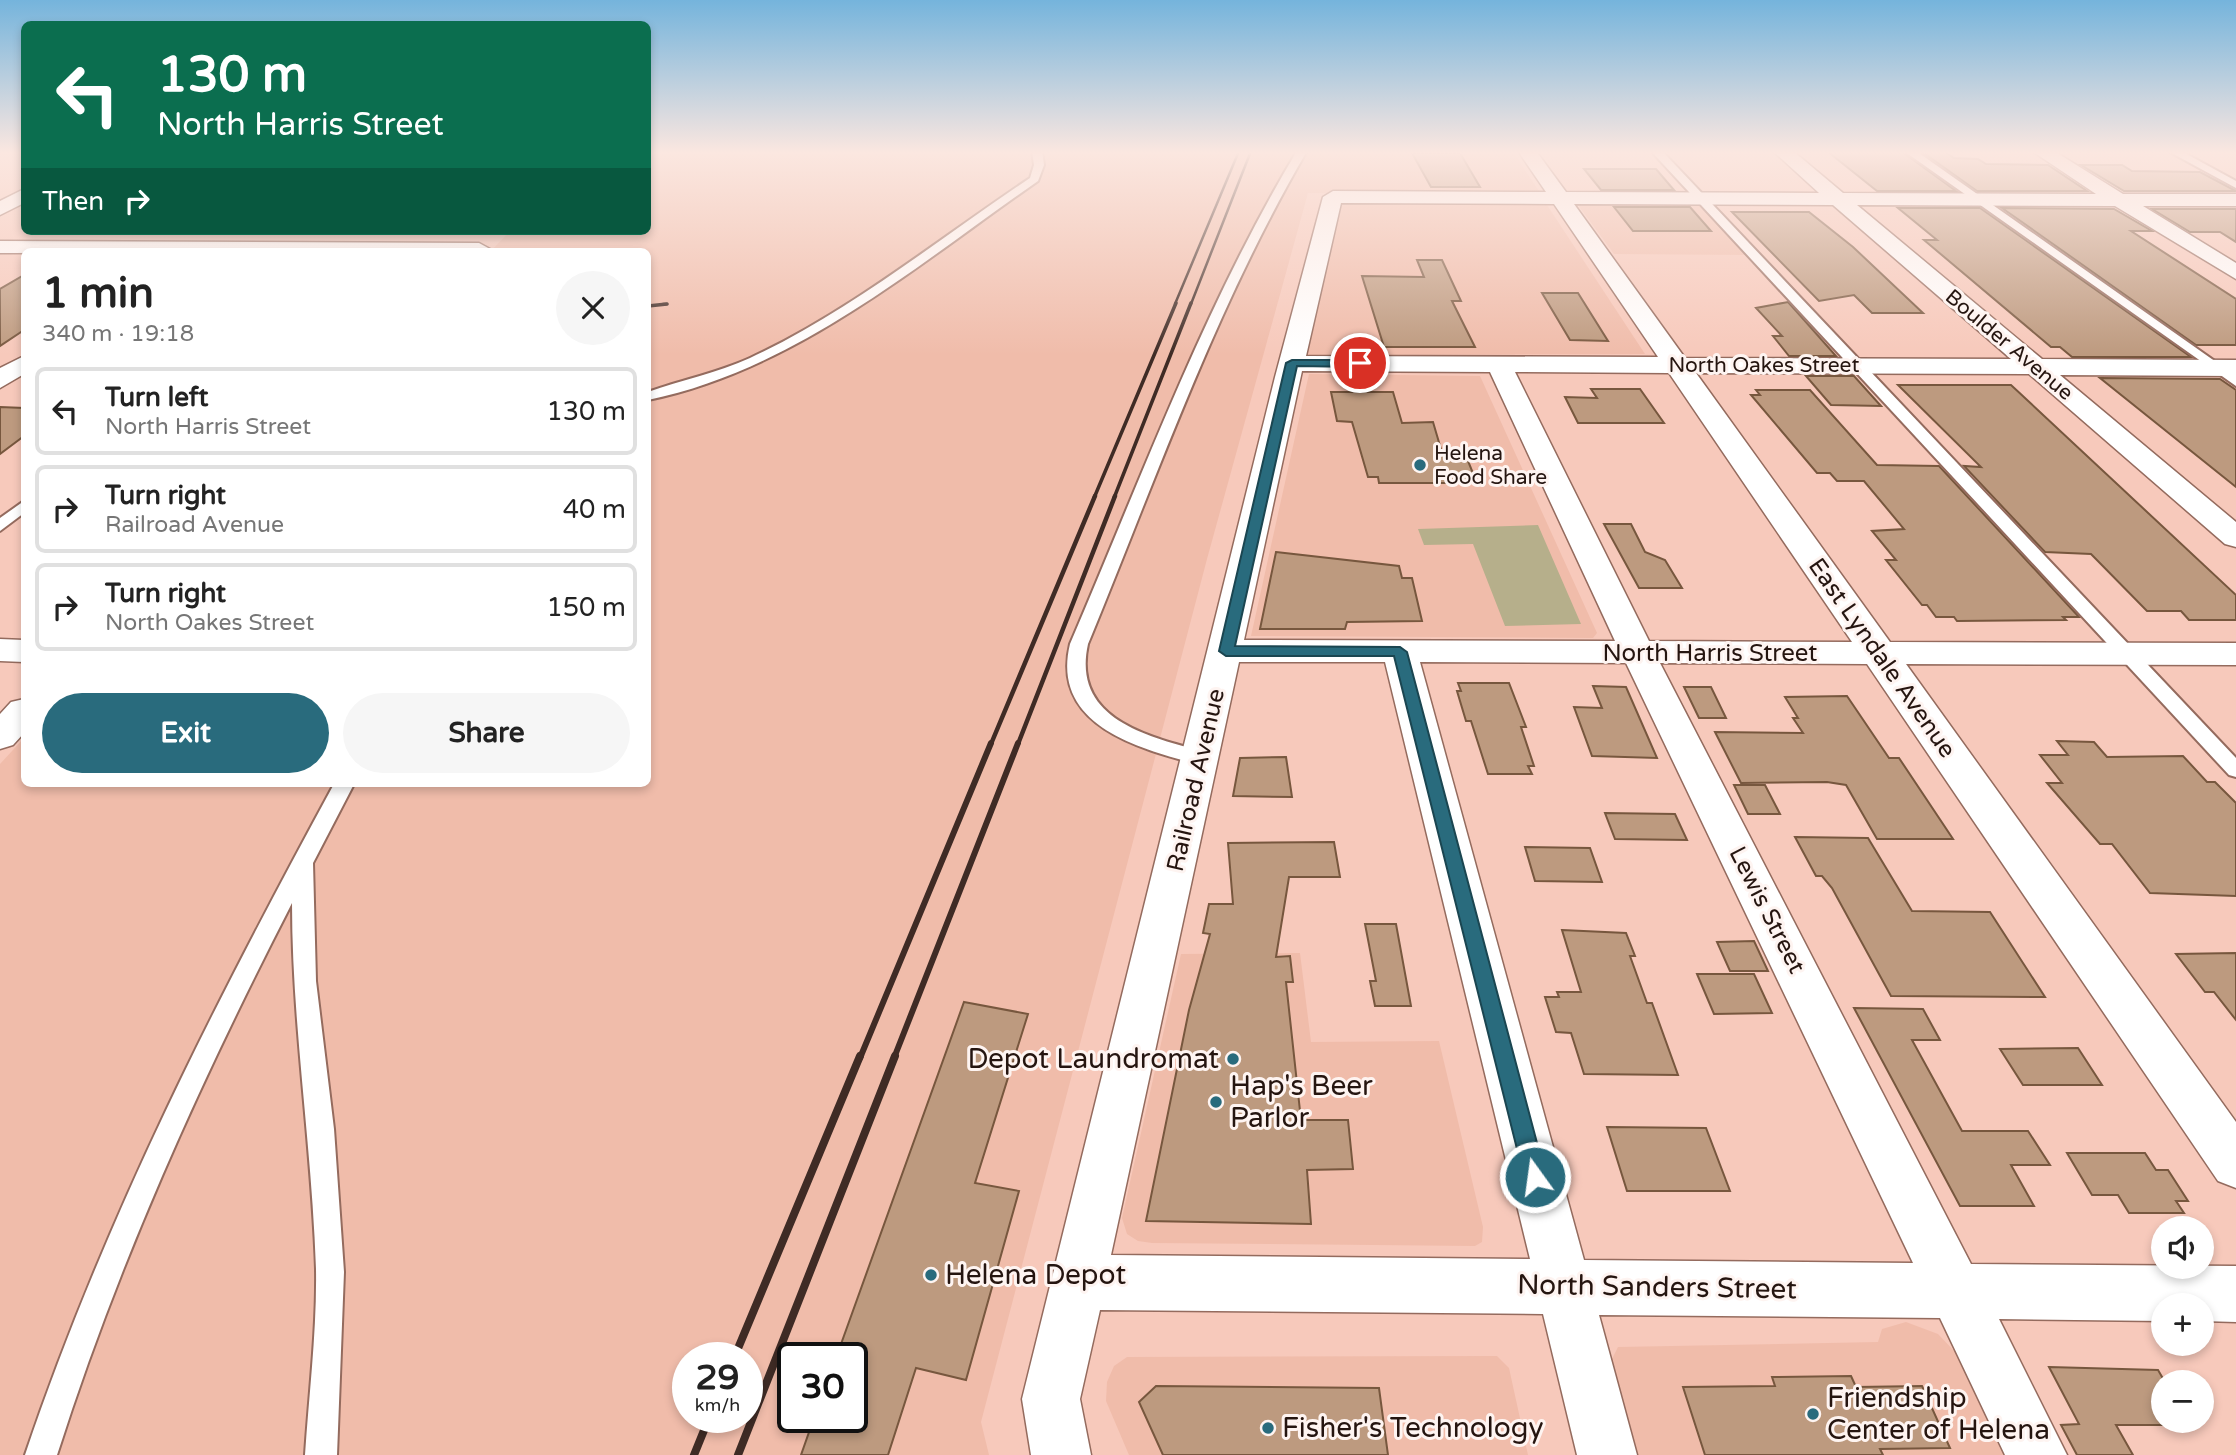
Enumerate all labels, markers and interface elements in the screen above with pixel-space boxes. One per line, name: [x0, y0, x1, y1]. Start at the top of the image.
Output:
text: 130 m: [157, 46, 307, 105]
icon: left: [42, 49, 133, 140]
text: North Harris Street: [157, 106, 444, 144]
icon: right: [118, 182, 156, 220]
text: Then: [42, 186, 104, 217]
text: 1 min: [42, 268, 154, 319]
button: close: [556, 271, 630, 345]
street label: Boulder Avenue: [1940, 284, 2078, 406]
text: 340 m · 19:18: [42, 320, 194, 348]
pin: [1330, 333, 1390, 393]
icon: arrive: [1341, 344, 1379, 382]
street label: North Oakes Street: [1669, 353, 1860, 378]
text: Turn left: [105, 382, 208, 413]
icon: left: [46, 392, 84, 430]
text: 130 m: [546, 396, 626, 427]
text: North Harris Street: [105, 413, 311, 441]
place label: Helena Food Share: [1434, 441, 1547, 490]
marker: Helena Food Share: [1412, 457, 1428, 473]
text: Turn right: [105, 480, 226, 511]
icon: right: [46, 490, 84, 528]
text: 40 m: [563, 494, 626, 525]
text: Railroad Avenue: [105, 511, 284, 539]
street label: East Lyndale Avenue: [1802, 553, 1962, 763]
text: Turn right: [105, 578, 226, 609]
icon: right: [46, 588, 84, 626]
text: 150 m: [546, 592, 626, 623]
text: North Oakes Street: [105, 609, 314, 637]
street label: North Harris Street: [1602, 639, 1818, 668]
street label: Railroad Avenue: [1161, 686, 1231, 874]
button: Exit: [42, 693, 329, 773]
button: Share: [343, 693, 630, 773]
street label: Lewis Street: [1723, 842, 1811, 978]
place label: Depot Laundromat: [967, 1042, 1219, 1076]
marker: Depot Laundromat: [1225, 1051, 1241, 1067]
place label: Hap's Beer Parlor: [1230, 1069, 1373, 1135]
marker: Hap's Beer Parlor: [1208, 1094, 1224, 1110]
position arrow: [1498, 1140, 1572, 1214]
map controls: [2151, 1216, 2214, 1433]
button: sound: [2151, 1216, 2214, 1279]
place label: Helena Depot: [945, 1258, 1126, 1292]
marker: Helena Depot: [923, 1267, 939, 1283]
street label: North Sanders Street: [1517, 1268, 1798, 1306]
button: +: [2151, 1293, 2214, 1356]
speed limit sign: 30: [777, 1342, 868, 1433]
text: 29: [696, 1357, 739, 1399]
button: −: [2151, 1370, 2214, 1433]
place label: Friendship Center of Helena: [1827, 1381, 2050, 1447]
text: km/h: [695, 1394, 740, 1416]
marker: Friendship Center of Helena: [1805, 1406, 1821, 1422]
place label: Fisher's Technology: [1282, 1411, 1544, 1445]
marker: Fisher's Technology: [1260, 1420, 1276, 1436]

